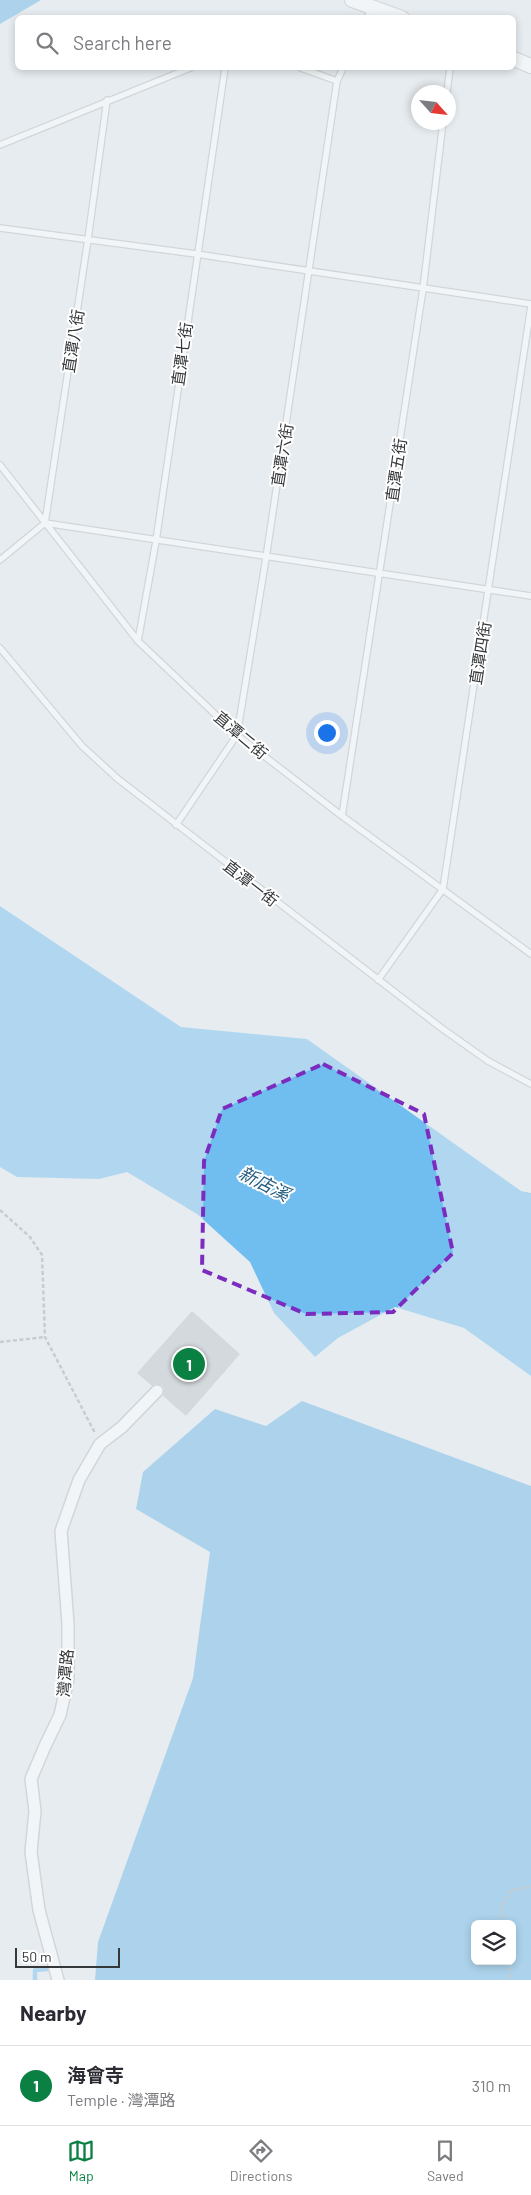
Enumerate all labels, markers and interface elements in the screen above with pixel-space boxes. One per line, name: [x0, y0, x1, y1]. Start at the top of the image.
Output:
search box: [15, 15, 516, 70]
icon: search: [33, 29, 61, 57]
text: Search here: [73, 31, 172, 54]
north arrow: [411, 85, 456, 130]
street label: 直潭八街: [58, 308, 87, 374]
street label: 直潭七街: [168, 321, 195, 387]
street label: 直潭六街: [267, 422, 296, 488]
street label: 直潭五街: [382, 437, 409, 503]
street label: 直潭四街: [465, 620, 494, 686]
street label: 直潭二街: [211, 707, 272, 762]
your location: [314, 720, 340, 746]
street label: 直潭一街: [220, 855, 282, 910]
water label: 新店溪: [235, 1161, 296, 1207]
pin: 1: [173, 1345, 205, 1383]
street label: 灣潭路: [53, 1648, 76, 1698]
map controls: [471, 1920, 516, 1965]
button: layers: [471, 1920, 516, 1965]
scale bar: [15, 1945, 120, 1968]
text: 50 m: [22, 1948, 51, 1965]
text: Nearby: [20, 2000, 86, 2025]
text: 海會寺: [67, 2063, 124, 2086]
text: 1: [33, 2076, 39, 2095]
text: 310 m: [472, 2076, 511, 2095]
text: Temple · 灣潭路: [67, 2090, 176, 2109]
tab: Map: [67, 2137, 95, 2184]
tab: Directions: [230, 2137, 292, 2184]
tab: Saved: [427, 2137, 464, 2184]

